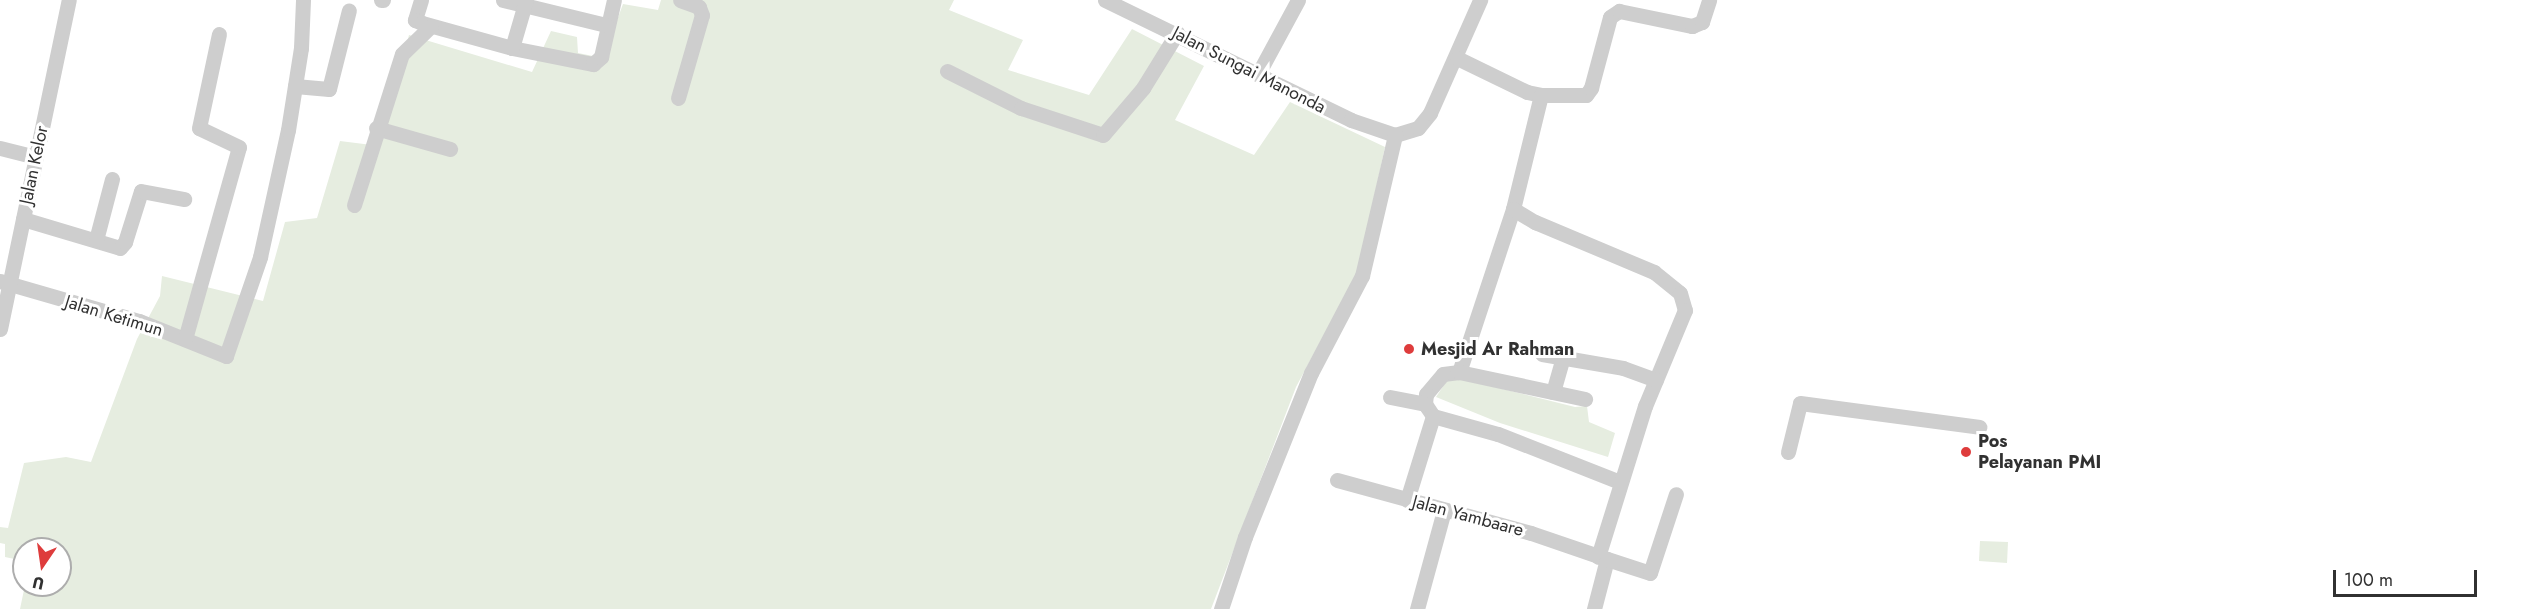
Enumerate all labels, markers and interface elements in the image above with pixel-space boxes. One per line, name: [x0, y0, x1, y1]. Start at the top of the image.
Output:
street label: Jalan Sungai Manonda: [1169, 22, 1329, 118]
street label: Jalan Kelor: [15, 124, 53, 206]
street label: Jalan Ketimun: [62, 291, 166, 341]
place label: Mesjid Ar Rahman: [1421, 338, 1574, 360]
marker: Mesjid Ar Rahman: [1402, 342, 1416, 356]
place label: Pos Pelayanan PMI: [1978, 431, 2101, 474]
marker: Pos Pelayanan PMI: [1959, 445, 1973, 459]
street label: Jalan Yambaare: [1410, 491, 1526, 541]
north arrow: [12, 537, 72, 597]
scale bar: [2336, 558, 2480, 596]
text: 100 m: [2344, 567, 2393, 593]
text: U: [30, 571, 46, 596]

